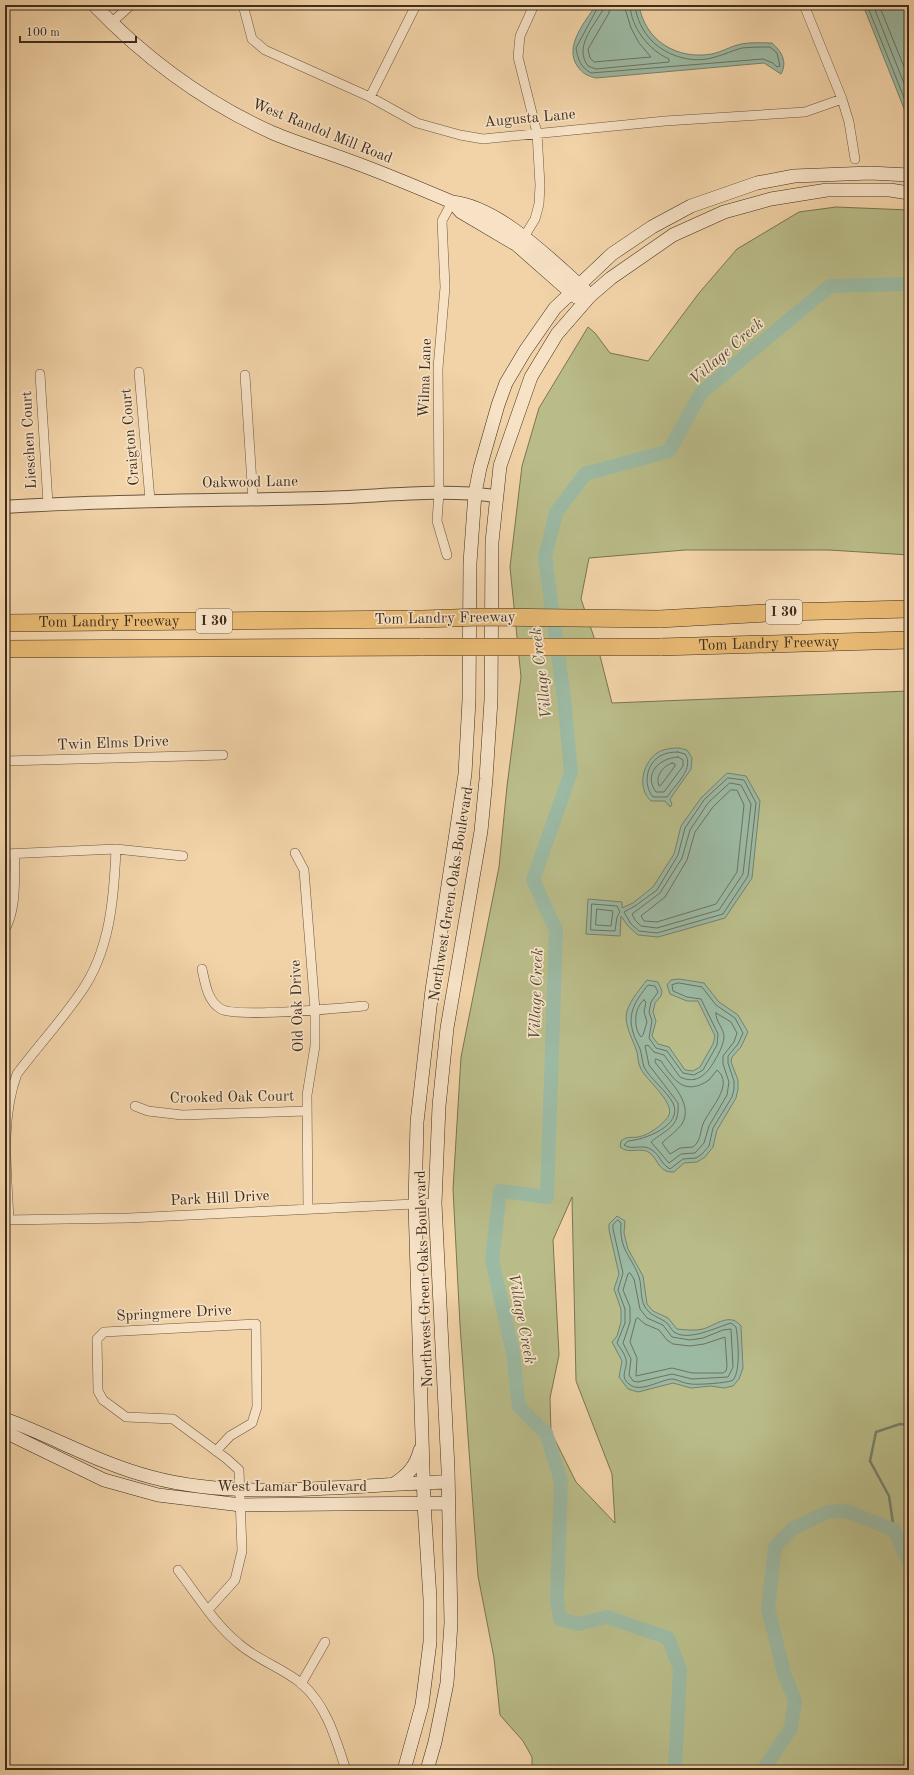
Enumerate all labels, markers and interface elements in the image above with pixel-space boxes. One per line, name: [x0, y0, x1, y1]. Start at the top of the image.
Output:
scale bar: [20, 18, 136, 44]
text: 100 m: [26, 27, 60, 39]
street label: West Randol Mill Road: [250, 97, 394, 167]
street label: Augusta Lane: [484, 108, 576, 130]
water label: Village Creek: [687, 316, 767, 388]
street label: Wilma Lane: [417, 338, 435, 418]
street label: Craigton Court: [119, 388, 143, 486]
street label: Lieschen Court: [20, 391, 40, 489]
street label: Oakwood Lane: [202, 475, 298, 491]
road number: I 30: [766, 600, 802, 624]
road number: I 30: [196, 609, 232, 633]
street label: Tom Landry Freeway: [374, 610, 516, 628]
street label: Tom Landry Freeway: [38, 614, 180, 630]
water label: Village Creek: [528, 626, 556, 720]
street label: Tom Landry Freeway: [698, 634, 840, 653]
street label: Twin Elms Drive: [57, 735, 169, 753]
street label: Northwest Green Oaks Boulevard: [428, 785, 476, 1003]
water label: Village Creek: [527, 948, 547, 1040]
street label: Old Oak Drive: [289, 959, 307, 1052]
street label: Crooked Oak Court: [170, 1089, 294, 1107]
street label: Northwest Green Oaks Boulevard: [414, 1170, 436, 1388]
street label: Park Hill Drive: [170, 1189, 270, 1209]
water label: Village Creek: [504, 1272, 538, 1366]
street label: Springmere Drive: [116, 1303, 232, 1325]
street label: West Lamar Boulevard: [217, 1480, 367, 1495]

